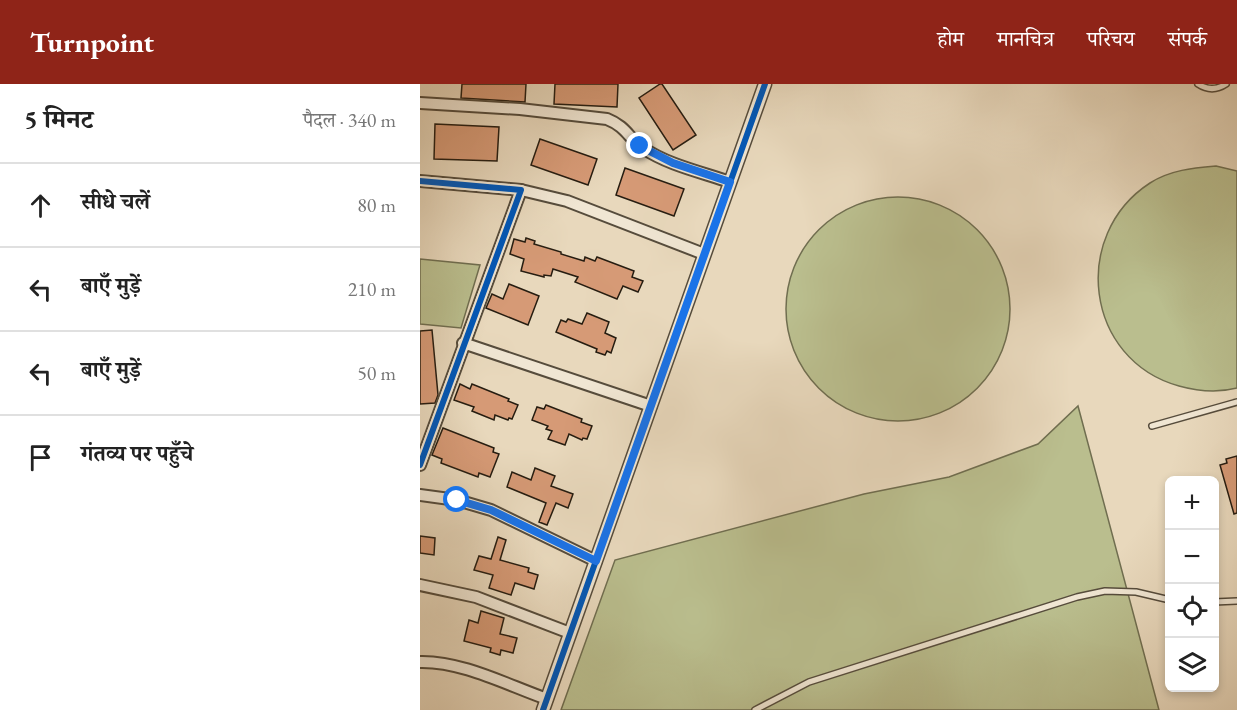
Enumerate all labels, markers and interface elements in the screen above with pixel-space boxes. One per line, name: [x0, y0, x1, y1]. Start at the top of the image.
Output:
text: Turnpoint: [30, 24, 154, 60]
text: होम: [937, 25, 964, 52]
text: मानचित्र: [997, 25, 1054, 52]
text: परिचय: [1087, 25, 1135, 52]
text: संपर्क: [1168, 25, 1207, 52]
text: 5 मिनट: [24, 102, 93, 136]
text: पैदल · 340 m: [303, 107, 396, 133]
route end: [626, 132, 652, 158]
text: सीधे चलें: [81, 187, 150, 216]
icon: ahead: [24, 189, 57, 222]
text: 80 m: [357, 192, 396, 218]
text: बाएँ मुड़ें: [81, 271, 141, 300]
icon: left: [24, 273, 57, 306]
text: 210 m: [348, 276, 396, 302]
text: बाएँ मुड़ें: [81, 355, 141, 384]
icon: left: [24, 357, 57, 390]
text: 50 m: [357, 360, 396, 386]
text: गंतव्य पर पहुँचे: [81, 439, 193, 468]
icon: arrive: [24, 441, 57, 474]
map controls: [1165, 476, 1219, 692]
button: +: [1165, 476, 1219, 530]
route start: [443, 486, 469, 512]
button: −: [1165, 530, 1219, 584]
button: locate: [1165, 584, 1219, 638]
button: layers: [1165, 638, 1219, 692]

